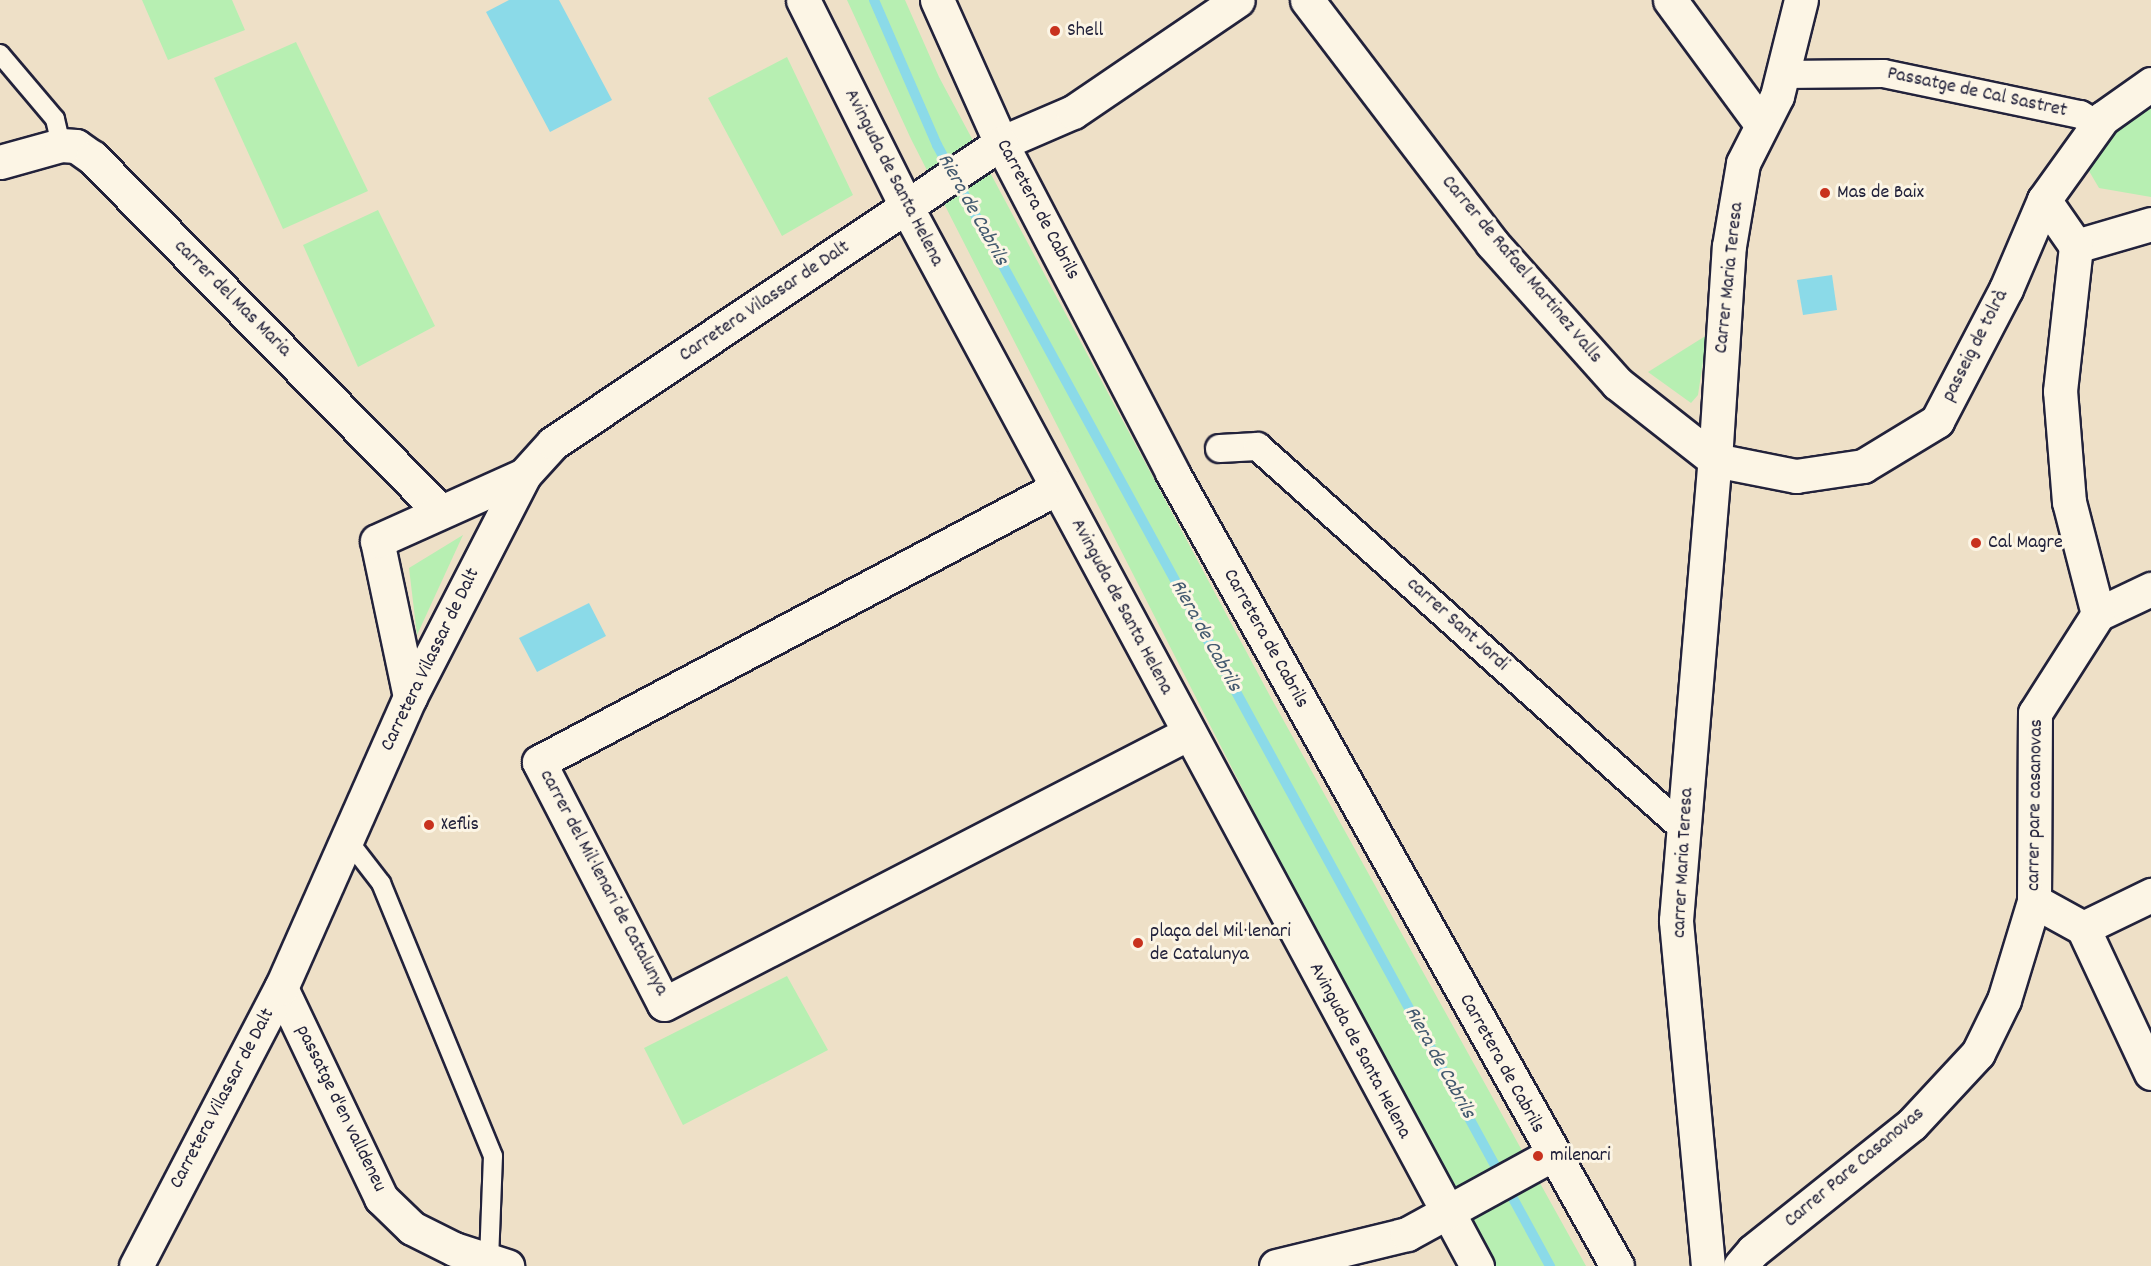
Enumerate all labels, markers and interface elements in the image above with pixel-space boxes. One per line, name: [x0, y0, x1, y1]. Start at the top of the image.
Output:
place label: Shell: [1067, 19, 1103, 43]
marker: Shell: [1048, 24, 1062, 38]
street label: Passatge de Cal Sastret: [1885, 62, 2069, 124]
street label: Avinguda de Santa Helena: [838, 85, 948, 271]
street label: Carretera de Cabrils: [990, 136, 1084, 284]
water label: Riera de Cabrils: [931, 149, 1013, 271]
street label: Carrer de Rafael Martinez Valls: [1435, 171, 1607, 369]
place label: Mas de Baix: [1837, 181, 1924, 205]
marker: Mas de Baix: [1818, 186, 1832, 200]
street label: Carrer Maria Teresa: [1710, 201, 1750, 355]
street label: carrer del Mas Maria: [168, 235, 296, 363]
street label: Carretera Vilassar de Dalt: [675, 236, 855, 368]
street label: passeig de tolrà: [1938, 286, 2014, 406]
street label: Avinguda de Santa Helena: [1064, 515, 1178, 699]
place label: Cal Magre: [1988, 531, 2063, 555]
marker: Cal Magre: [1969, 536, 1983, 550]
street label: Carretera Vilassar de Dalt: [376, 565, 486, 755]
street label: Carretera de Cabrils: [1217, 565, 1313, 713]
street label: carrer Sant Jordi: [1401, 573, 1513, 677]
water label: Riera de Cabrils: [1164, 575, 1246, 697]
street label: carrer pare casanovas: [2023, 719, 2049, 891]
street label: carrer del Mil·lenari de Catalunya: [533, 766, 673, 1000]
street label: carrer Maria Teresa: [1668, 787, 1700, 939]
place label: Xeflis: [441, 813, 479, 837]
marker: Xeflis: [422, 818, 436, 832]
place label: plaça del Mil·lenari de Catalunya: [1150, 920, 1291, 967]
marker: plaça del Mil·lenari de Catalunya: [1131, 936, 1145, 950]
street label: Avinguda de Santa Helena: [1302, 959, 1416, 1143]
street label: Carretera de Cabrils: [1453, 990, 1549, 1138]
water label: Riera de Cabrils: [1398, 1002, 1480, 1124]
street label: Carretera Vilassar de Dalt: [165, 1005, 281, 1193]
street label: passatge d'en valldeneu: [289, 1022, 391, 1196]
street label: Carrer Pare Casanovas: [1780, 1102, 1930, 1234]
place label: milenari: [1550, 1144, 1611, 1168]
marker: milenari: [1531, 1149, 1545, 1163]

